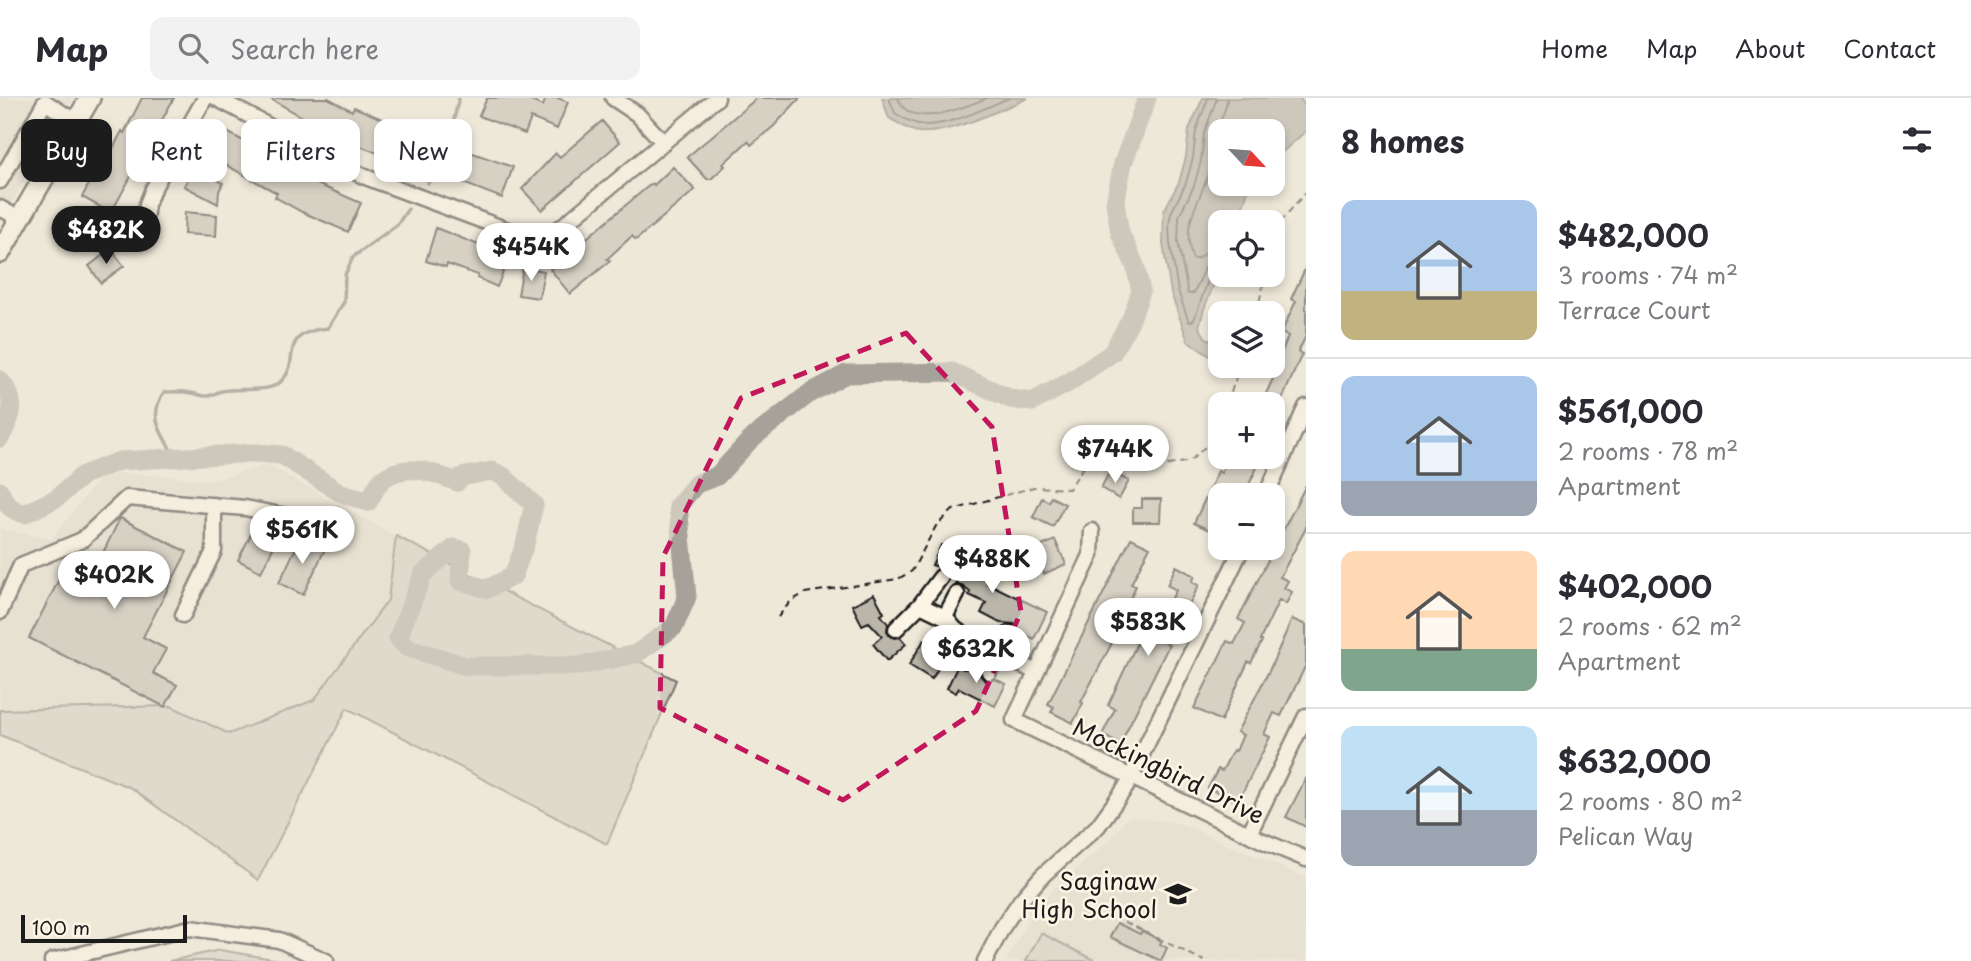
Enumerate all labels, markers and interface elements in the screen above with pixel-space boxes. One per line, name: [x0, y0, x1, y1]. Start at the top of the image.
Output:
search box: [150, 17, 640, 80]
text: Map: [35, 23, 108, 73]
icon: search: [174, 29, 212, 67]
text: Search here: [230, 29, 379, 68]
text: Home: [1541, 30, 1608, 66]
text: Map: [1646, 30, 1697, 66]
text: About: [1735, 30, 1805, 66]
text: Contact: [1843, 30, 1936, 66]
text: 8 homes: [1341, 118, 1464, 163]
chip: Buy: [21, 119, 112, 182]
chip: Rent: [126, 119, 227, 182]
chip: Filters: [241, 119, 360, 182]
chip: New: [374, 119, 472, 182]
north arrow: [1208, 119, 1284, 196]
map controls: [1208, 119, 1285, 560]
icon: filters: [1898, 121, 1936, 159]
pin: $482K: [57, 206, 155, 266]
button: locate: [1208, 210, 1285, 287]
text: $482K: [68, 211, 144, 246]
text: $482,000: [1558, 212, 1709, 257]
pin: $454K: [482, 223, 580, 283]
text: $454K: [492, 228, 570, 263]
icon: home: [1397, 228, 1481, 312]
text: 3 rooms · 74 m²: [1558, 257, 1738, 292]
text: Terrace Court: [1558, 292, 1710, 327]
button: layers: [1208, 301, 1285, 378]
text: $561,000: [1558, 388, 1703, 433]
button: +: [1208, 392, 1285, 469]
icon: home: [1397, 404, 1481, 488]
pin: $744K: [1066, 426, 1164, 485]
text: $744K: [1077, 430, 1153, 465]
text: 2 rooms · 78 m²: [1558, 433, 1738, 468]
text: Apartment: [1558, 468, 1681, 503]
button: −: [1208, 483, 1285, 560]
pin: $561K: [253, 506, 351, 566]
text: $561K: [266, 511, 338, 546]
pin: $488K: [943, 536, 1041, 595]
text: $488K: [954, 540, 1030, 575]
pin: $402K: [65, 552, 163, 611]
text: $402K: [74, 556, 154, 591]
text: $402,000: [1558, 563, 1712, 608]
icon: home: [1397, 579, 1481, 663]
pin: $583K: [1099, 598, 1197, 658]
text: $583K: [1110, 603, 1186, 638]
text: 2 rooms · 62 m²: [1558, 608, 1742, 643]
pin: $632K: [927, 626, 1025, 685]
text: $632K: [937, 630, 1015, 665]
text: Apartment: [1558, 643, 1681, 678]
street label: Mockingbird Drive: [1067, 708, 1271, 832]
text: $632,000: [1558, 738, 1711, 783]
icon: home: [1397, 754, 1481, 838]
text: 2 rooms · 80 m²: [1558, 783, 1743, 818]
text: Pelican Way: [1558, 818, 1693, 853]
place label: Saginaw High School: [1021, 862, 1157, 926]
school or university icon: Saginaw High School: [1163, 879, 1193, 909]
scale bar: [21, 912, 187, 944]
text: 100 m: [32, 913, 90, 941]

